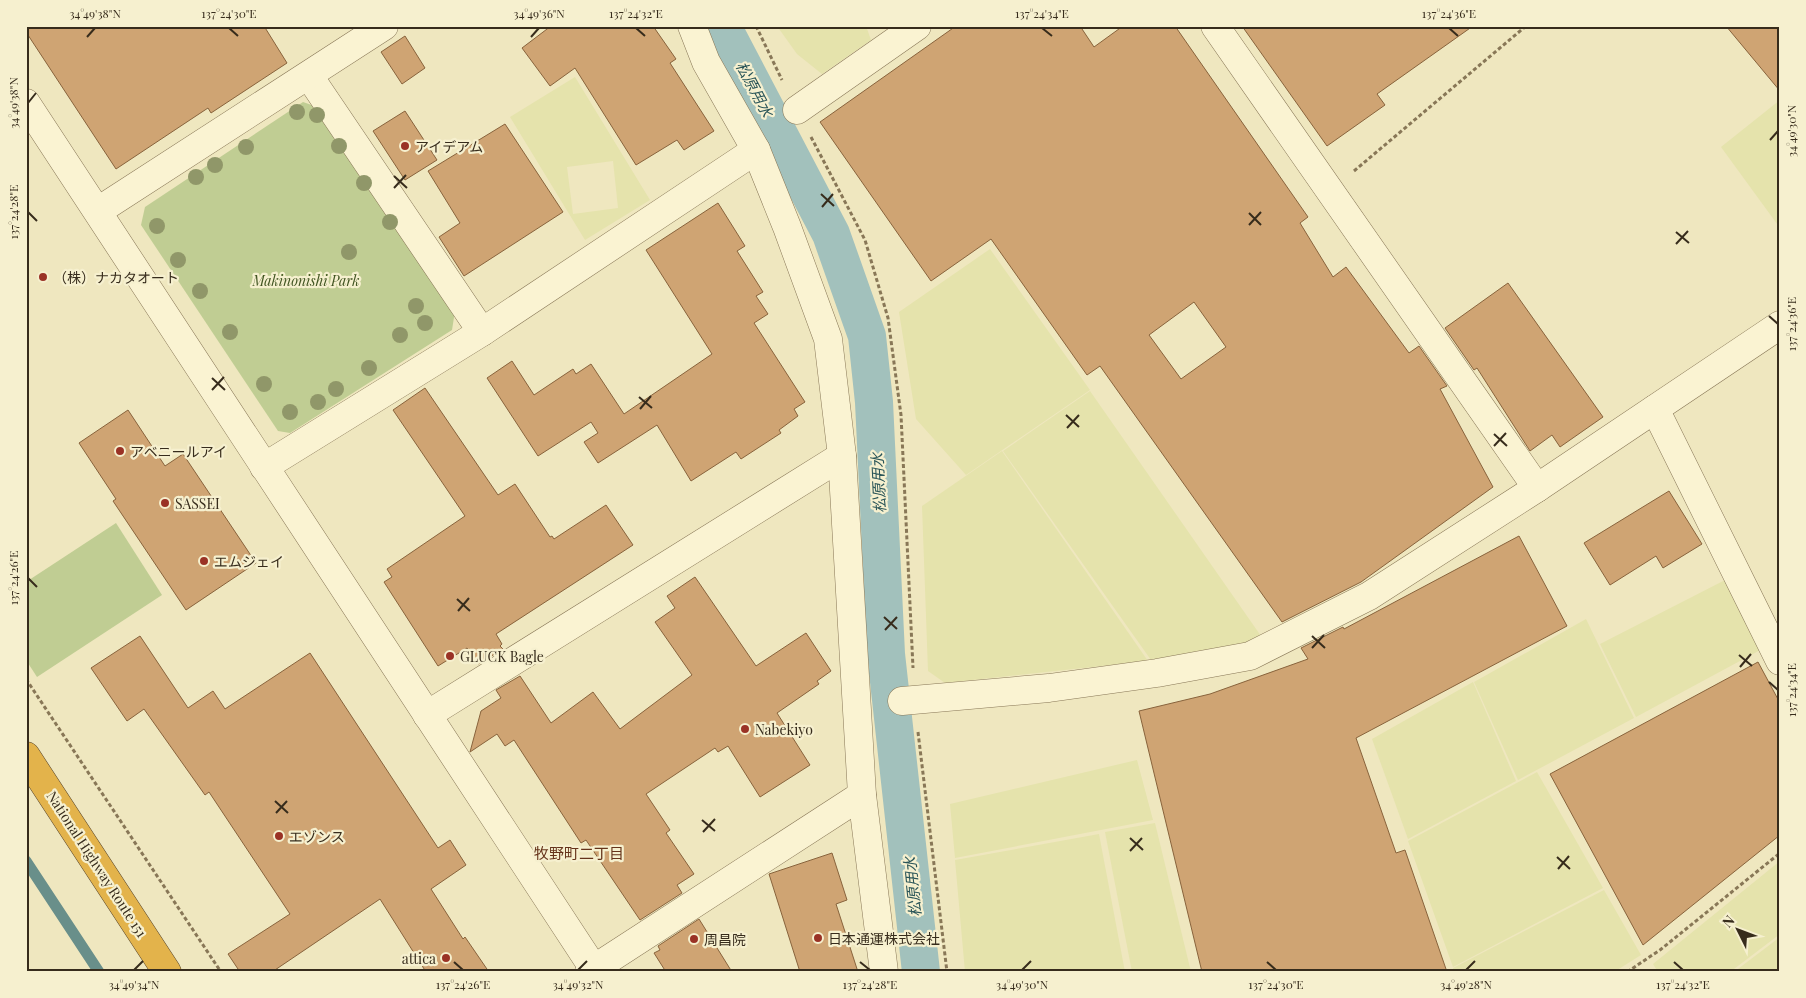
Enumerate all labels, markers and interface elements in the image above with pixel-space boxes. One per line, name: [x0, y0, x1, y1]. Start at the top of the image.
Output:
text: 34°49'38"N: [69, 5, 121, 21]
text: 137°24'30"E: [201, 5, 257, 21]
text: 34°49'36"N: [513, 5, 565, 21]
text: 137°24'32"E: [609, 5, 663, 21]
text: 137°24'34"E: [1015, 5, 1069, 21]
text: 137°24'36"E: [1422, 5, 1476, 21]
water label: 松原用水: [732, 58, 779, 122]
text: 34°49'38"N: [5, 77, 21, 129]
text: 34°49'30"N: [1783, 104, 1799, 157]
place label: アイデアム: [415, 137, 483, 156]
marker: アイデアム: [399, 140, 411, 152]
text: 137°24'28"E: [5, 185, 21, 239]
place label: （株）ナカタオート: [53, 268, 179, 287]
marker: （株）ナカタオート: [37, 271, 49, 283]
park label: Makinonishi Park: [251, 271, 360, 290]
text: 137°24'36"E: [1783, 297, 1799, 351]
place label: アベニールアイ: [130, 442, 227, 461]
marker: アベニールアイ: [114, 445, 126, 457]
water label: 松原用水: [866, 451, 890, 513]
place label: SASSEI: [175, 494, 220, 513]
marker: SASSEI: [159, 497, 171, 509]
text: 137°24'26"E: [5, 551, 21, 605]
place label: エムジェイ: [214, 552, 284, 571]
marker: エムジェイ: [198, 555, 210, 567]
place label: GLUCK Bagle: [460, 647, 544, 666]
marker: GLUCK Bagle: [444, 650, 456, 662]
text: 137°24'34"E: [1783, 663, 1799, 717]
place label: Nabekiyo: [755, 720, 813, 739]
marker: Nabekiyo: [739, 723, 751, 735]
street label: National Highway Route 151: [43, 787, 151, 941]
place label: エゾンス: [289, 827, 345, 846]
marker: エゾンス: [273, 830, 285, 842]
district label: 牧野町二丁目: [534, 843, 624, 863]
water label: 松原用水: [899, 854, 925, 918]
north arrow: [1714, 906, 1764, 956]
text: N: [1718, 911, 1738, 931]
place label: 日本通運株式会社: [828, 929, 940, 948]
place label: 周昌院: [704, 930, 746, 949]
marker: 日本通運株式会社: [812, 932, 824, 944]
marker: 周昌院: [688, 933, 700, 945]
place label: attica: [402, 949, 436, 968]
marker: attica: [440, 952, 452, 964]
text: 34°49'34"N: [108, 976, 160, 992]
text: 137°24'26"E: [436, 976, 490, 992]
text: 34°49'32"N: [552, 976, 604, 992]
text: 137°24'28"E: [843, 976, 897, 992]
text: 34°49'30"N: [996, 976, 1049, 992]
text: 137°24'30"E: [1248, 976, 1304, 992]
text: 34°49'28"N: [1440, 976, 1493, 992]
text: 137°24'32"E: [1656, 976, 1710, 992]

